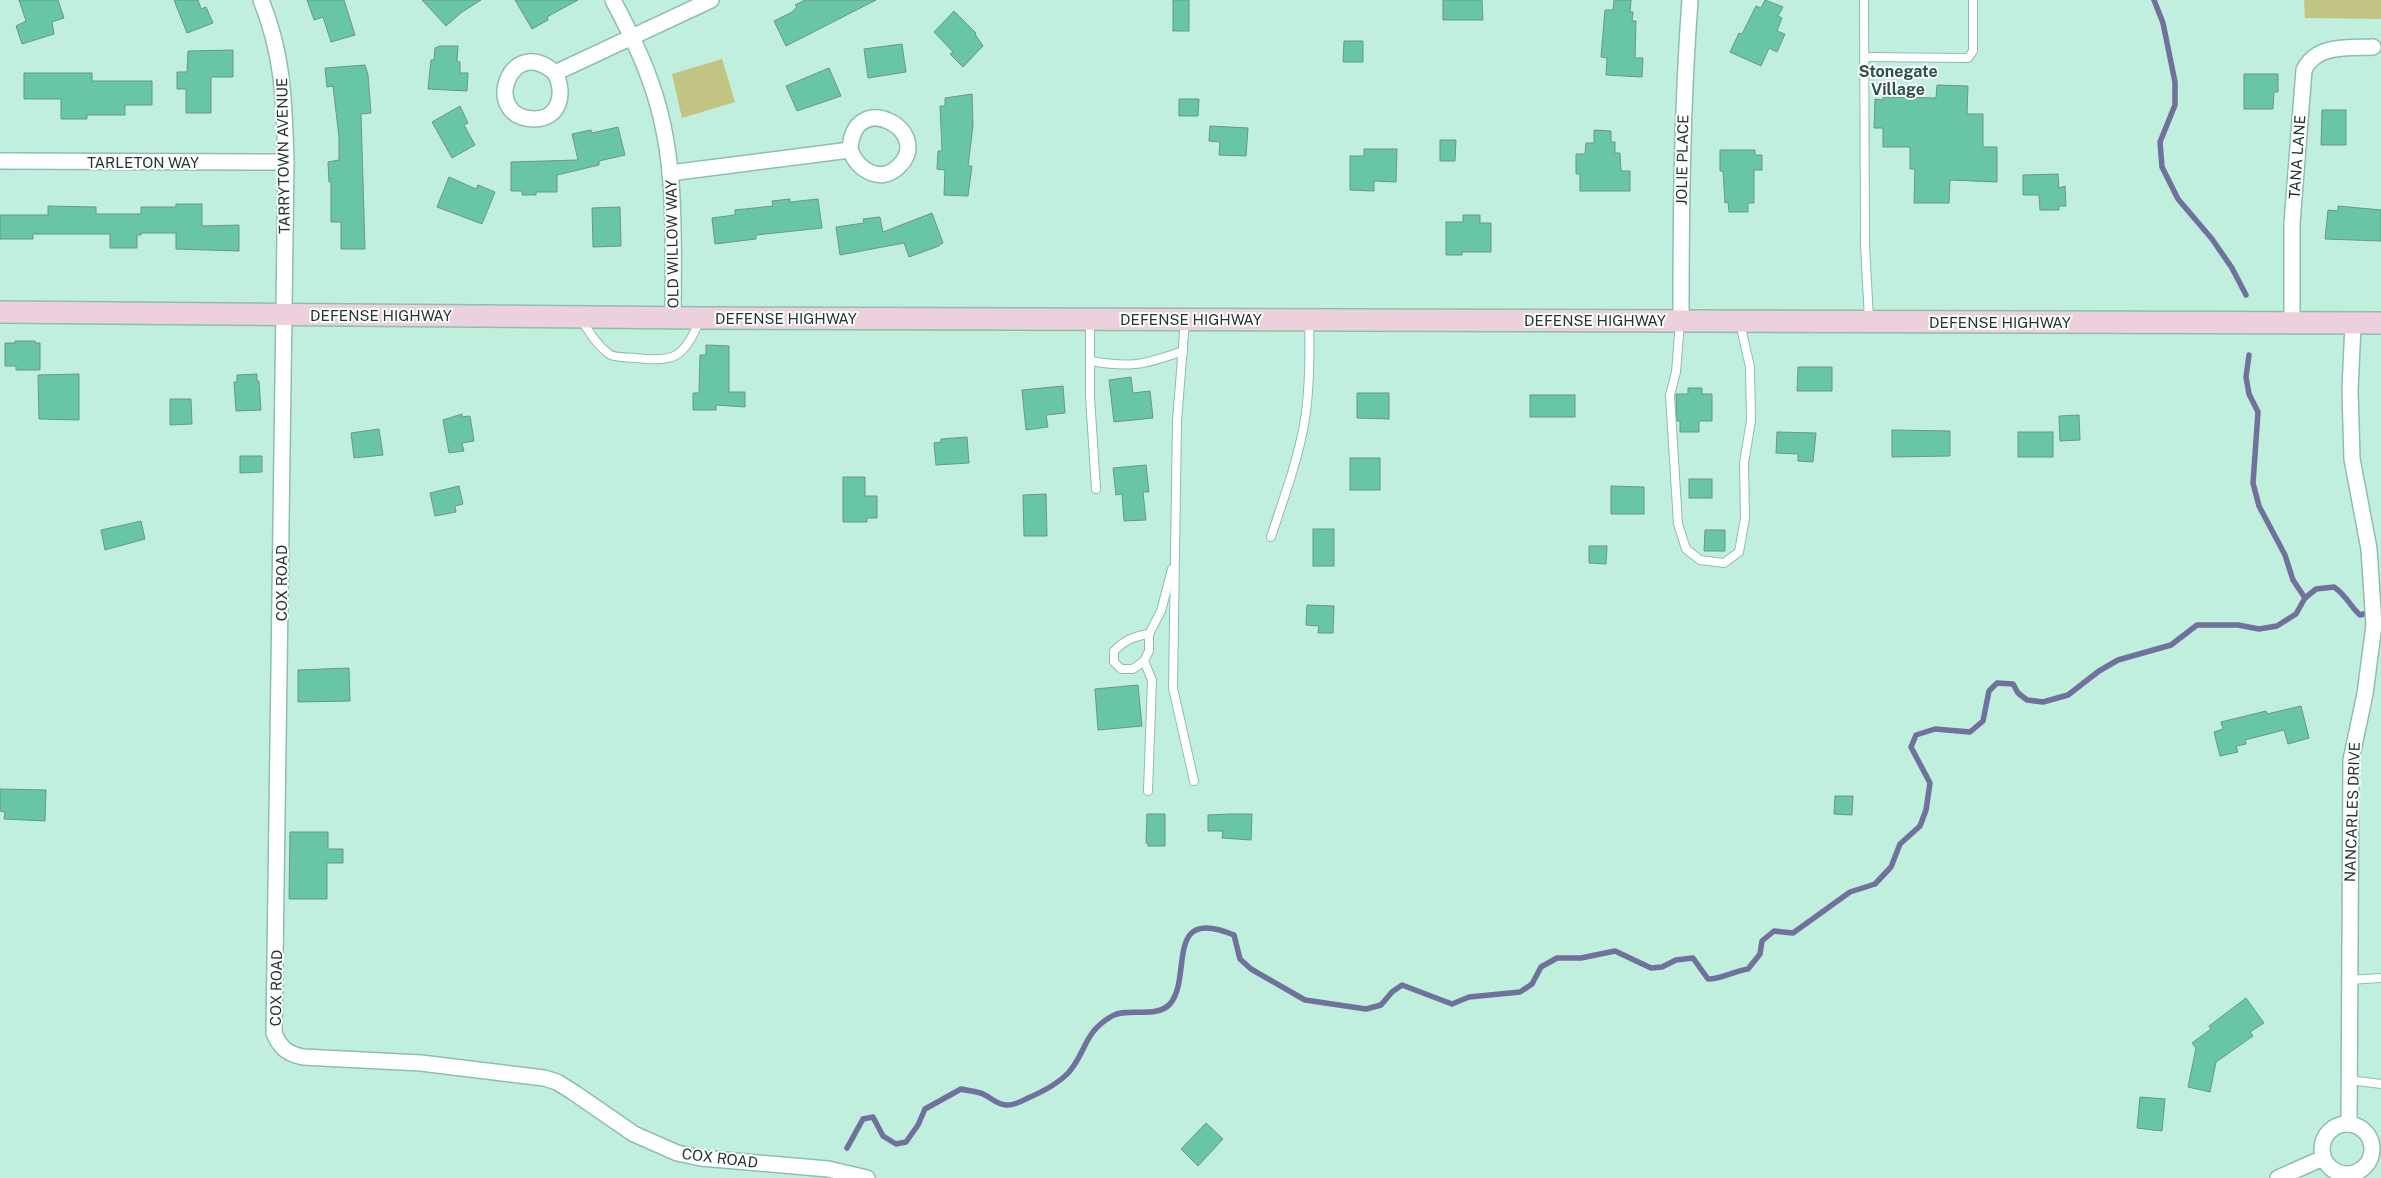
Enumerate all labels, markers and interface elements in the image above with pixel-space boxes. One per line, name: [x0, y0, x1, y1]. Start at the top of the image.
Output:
district label: Stonegate Village: [1858, 62, 1938, 99]
street label: TARRYTOWN AVENUE: [273, 78, 293, 234]
street label: JOLIE PLACE: [1673, 114, 1691, 206]
street label: TANA LANE: [2286, 115, 2308, 199]
street label: TARLETON WAY: [87, 154, 199, 171]
street label: OLD WILLOW WAY: [662, 180, 682, 308]
street label: DEFENSE HIGHWAY: [310, 307, 452, 324]
street label: DEFENSE HIGHWAY: [715, 310, 857, 327]
street label: DEFENSE HIGHWAY: [1120, 311, 1262, 328]
street label: DEFENSE HIGHWAY: [1524, 312, 1666, 329]
street label: DEFENSE HIGHWAY: [1929, 314, 2071, 331]
street label: COX ROAD: [273, 545, 290, 621]
street label: NANCARLES DRIVE: [2341, 742, 2363, 882]
street label: COX ROAD: [267, 950, 285, 1026]
street label: COX ROAD: [681, 1145, 759, 1171]

